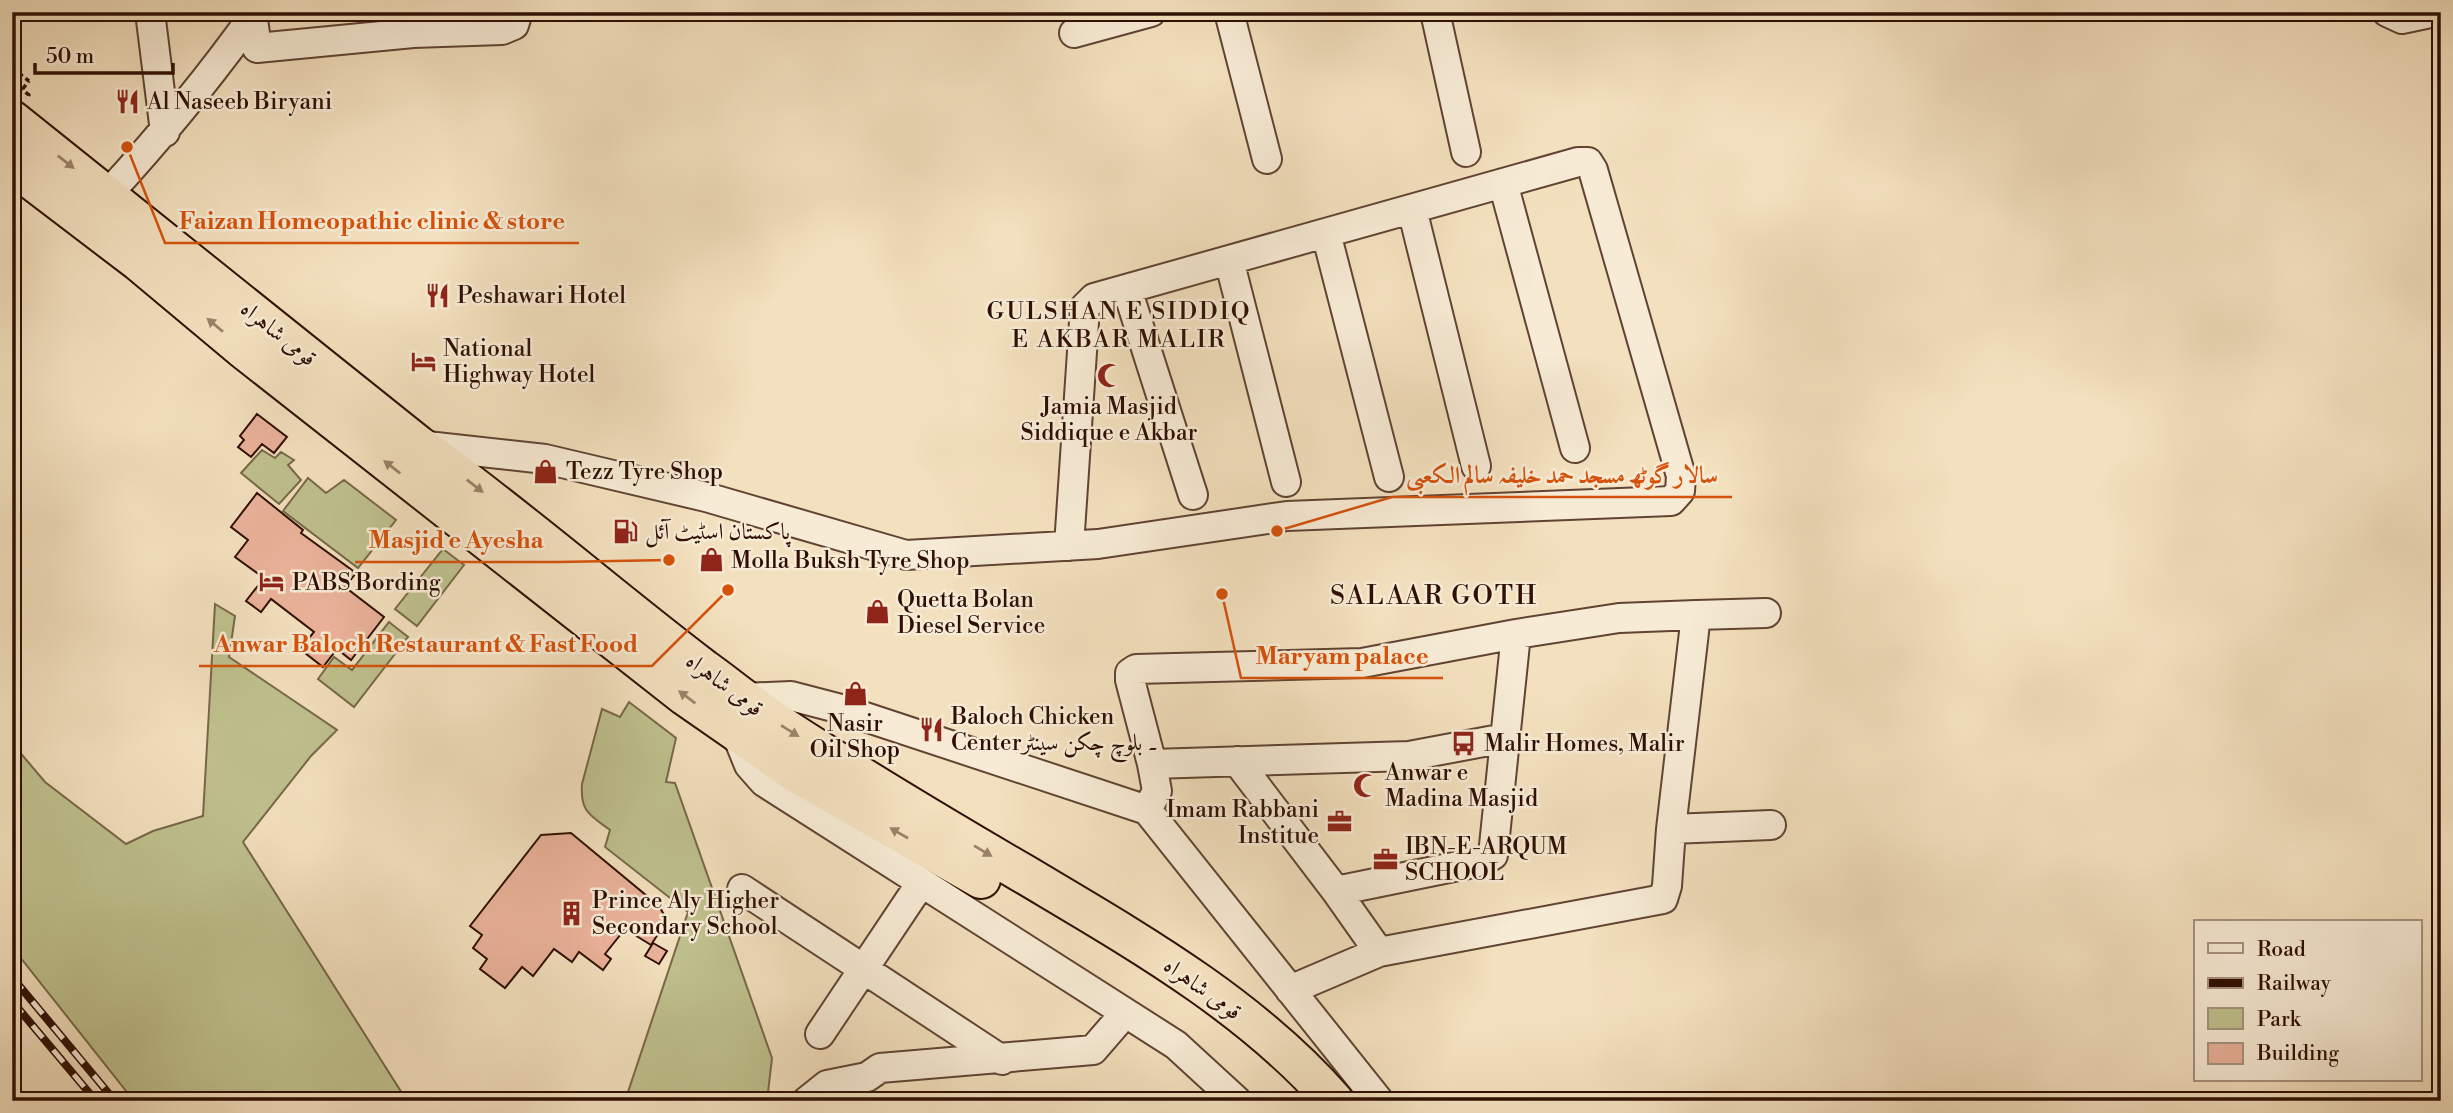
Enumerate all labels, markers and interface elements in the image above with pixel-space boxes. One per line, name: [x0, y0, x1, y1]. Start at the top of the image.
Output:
scale bar: [35, 32, 173, 76]
text: 50 m: [46, 44, 94, 70]
restaurant icon: Al Naseeb Biryani: [113, 87, 141, 115]
place label: Al Naseeb Biryani: [146, 88, 332, 116]
one-way arrow: [57, 155, 75, 169]
callout: Faizan Homeopathic clinic & store: [165, 198, 579, 243]
text: Faizan Homeopathic clinic & store: [179, 207, 565, 237]
restaurant icon: Peshawari Hotel: [423, 281, 451, 309]
place label: Peshawari Hotel: [457, 282, 626, 310]
street label: قومی شاہراہ: [235, 295, 322, 373]
district label: GULSHAN E SIDDIQ E AKBAR MALIR: [986, 297, 1252, 355]
one-way arrow: [206, 317, 224, 332]
place label: National Highway Hotel: [443, 335, 596, 389]
hotel icon: National Highway Hotel: [409, 347, 437, 375]
mosque icon: Jamia Masjid Siddique e Akbar: [1095, 362, 1123, 390]
place label: Jamia Masjid Siddique e Akbar: [1020, 393, 1198, 447]
callout: سالار گوٹھ مسجد حمد خلیفہ سالم الکعبی: [1392, 452, 1732, 497]
shop icon: Tezz Tyre Shop: [532, 457, 560, 485]
place label: Tezz Tyre Shop: [566, 458, 723, 486]
one-way arrow: [384, 459, 402, 474]
text: سالار گوٹھ مسجد حمد خلیفہ سالم الکعبی: [1406, 461, 1718, 496]
one-way arrow: [465, 479, 483, 494]
callout: Masjid e Ayesha: [355, 517, 558, 562]
fuel station icon: پاکستان اسٹیٹ آئل: [611, 517, 639, 545]
place label: پاکستان اسٹیٹ آئل: [645, 518, 792, 548]
text: Masjid e Ayesha: [368, 526, 545, 556]
shop icon: Molla Buksh Tyre Shop: [697, 546, 725, 574]
place label: Molla Buksh Tyre Shop: [731, 547, 970, 575]
hotel icon: PABS Bording: [258, 568, 286, 596]
place label: PABS Bording: [292, 569, 441, 597]
district label: SALAAR GOTH: [1330, 580, 1538, 612]
place label: Quetta Bolan Diesel Service: [897, 586, 1045, 640]
shop icon: Quetta Bolan Diesel Service: [863, 598, 891, 626]
callout: Anwar Baloch Restaurant & Fast Food: [199, 621, 652, 666]
text: Anwar Baloch Restaurant & Fast Food: [213, 630, 638, 660]
callout: Maryam palace: [1241, 633, 1443, 678]
text: Maryam palace: [1255, 642, 1429, 672]
street label: قومی شاہراہ: [680, 647, 769, 723]
shop icon: Nasir Oil Shop: [841, 679, 869, 707]
one-way arrow: [679, 690, 697, 705]
place label: Baloch Chicken Center۔ بلوچ چکن سینٹر: [950, 703, 1158, 763]
place label: Nasir Oil Shop: [810, 710, 900, 764]
restaurant icon: Baloch Chicken Center۔ بلوچ چکن سینٹر: [917, 715, 945, 743]
one-way arrow: [780, 724, 799, 737]
bus stop icon: Malir Homes, Malir: [1450, 729, 1478, 757]
place label: Malir Homes, Malir: [1484, 730, 1685, 758]
place label: Anwar e Madina Masjid: [1384, 759, 1538, 813]
mosque icon: Anwar e Madina Masjid: [1351, 771, 1379, 799]
place label: Imam Rabbani Institue: [1166, 796, 1319, 850]
office icon: Imam Rabbani Institue: [1325, 808, 1353, 836]
one-way arrow: [890, 827, 909, 839]
place label: IBN-E-ARQUM SCHOOL: [1405, 833, 1568, 887]
one-way arrow: [974, 844, 993, 857]
office icon: IBN-E-ARQUM SCHOOL: [1371, 845, 1399, 873]
place label: Prince Aly Higher Secondary School: [592, 887, 779, 941]
building icon: Prince Aly Higher Secondary School: [558, 899, 586, 927]
legend: [2194, 920, 2422, 1082]
text: Road: [2257, 937, 2306, 963]
street label: قومی شاہراہ: [1158, 951, 1247, 1026]
text: Railway: [2257, 971, 2332, 997]
text: Park: [2257, 1007, 2302, 1033]
text: Building: [2256, 1041, 2339, 1067]

